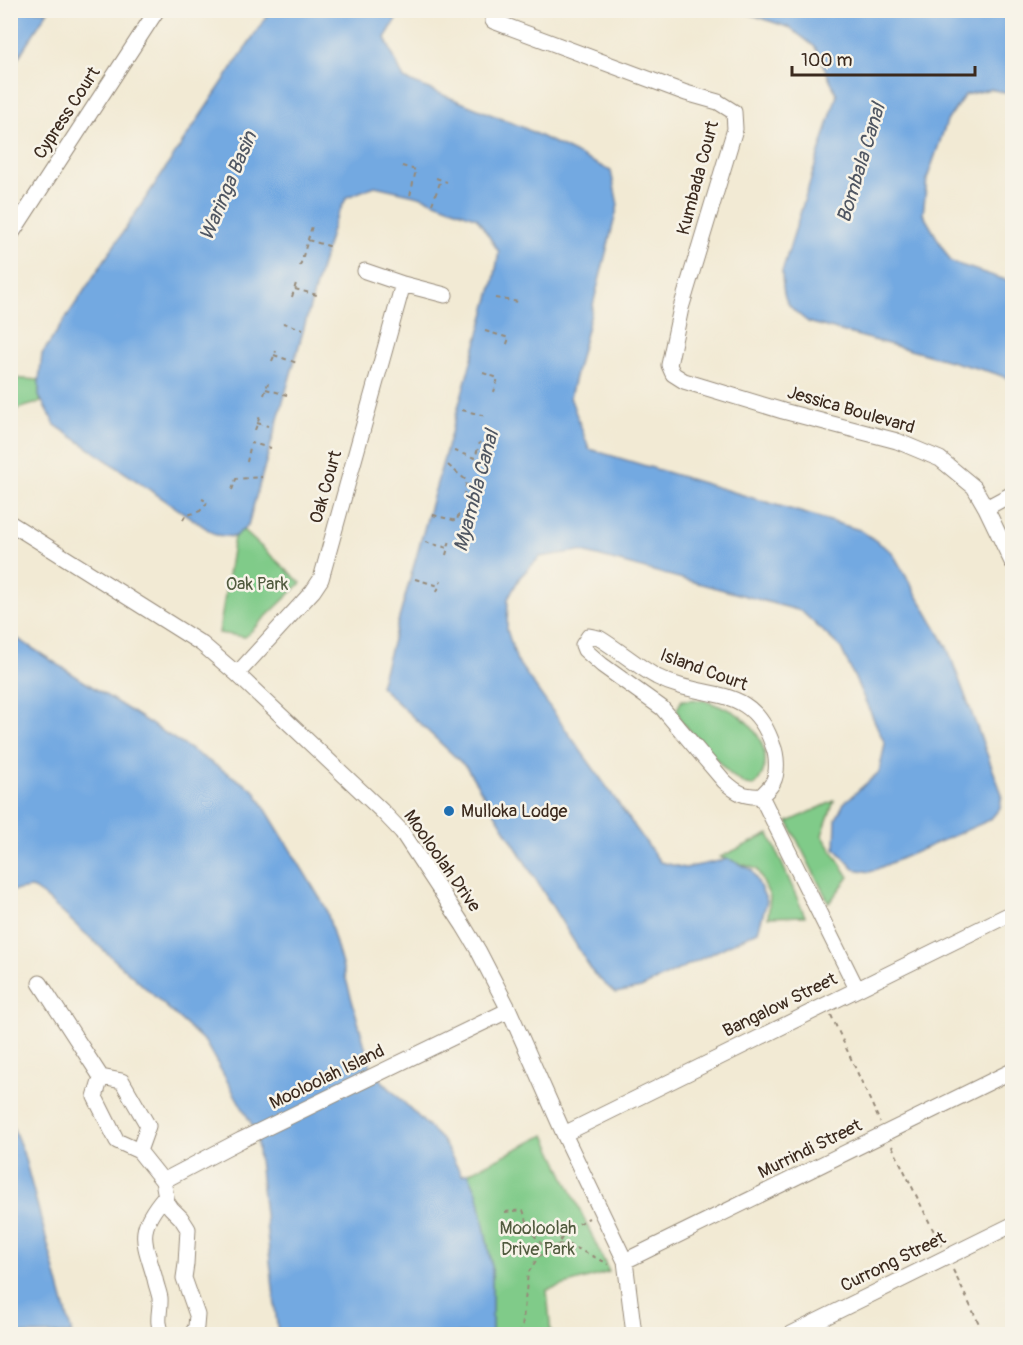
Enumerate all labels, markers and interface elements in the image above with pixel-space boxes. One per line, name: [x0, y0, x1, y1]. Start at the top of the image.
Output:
scale bar: [792, 39, 975, 77]
text: 100 m: [801, 49, 853, 72]
street label: Cypress Court: [29, 62, 106, 164]
water label: Bombala Canal: [831, 98, 892, 226]
street label: Kumbada Court: [672, 118, 724, 238]
water label: Waringa Basin: [194, 126, 263, 244]
street label: Jessica Boulevard: [785, 381, 917, 439]
water label: Myambla Canal: [448, 425, 505, 554]
street label: Oak Court: [305, 447, 348, 526]
park label: Oak Park: [226, 573, 289, 596]
street label: Island Court: [657, 644, 752, 697]
place label: Mulloka Lodge: [461, 800, 568, 823]
marker: Mulloka Lodge: [442, 804, 456, 818]
street label: Mooloolah Drive: [398, 806, 486, 917]
street label: Bangalow Street: [719, 967, 842, 1043]
street label: Mooloolah Island: [266, 1039, 388, 1115]
street label: Murrindi Street: [754, 1114, 866, 1184]
park label: Mooloolah Drive Park: [499, 1217, 577, 1261]
street label: Currong Street: [837, 1226, 950, 1297]

